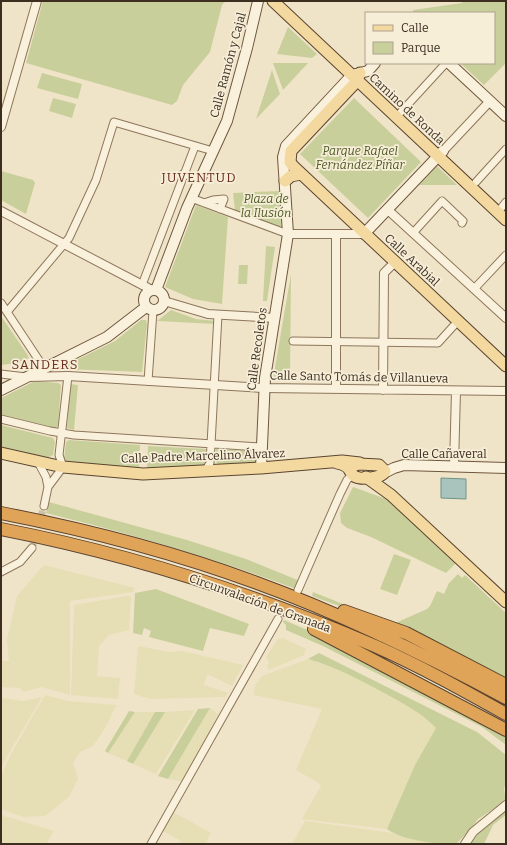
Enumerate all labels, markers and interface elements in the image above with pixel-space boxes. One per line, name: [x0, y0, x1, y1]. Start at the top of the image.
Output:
street label: Calle Ramón y Cajal: [207, 10, 249, 119]
legend: [365, 12, 495, 64]
text: Calle: [401, 21, 429, 35]
text: Parque: [401, 41, 440, 55]
street label: Camino de Ronda: [366, 71, 448, 148]
park label: Parque Rafael Fernández Píñar: [316, 144, 406, 172]
district label: JUVENTUD: [160, 170, 237, 185]
park label: Plaza de la Ilusión: [241, 192, 291, 220]
street label: Calle Arabial: [382, 231, 443, 289]
street label: Calle Recoletos: [244, 306, 270, 391]
district label: SANDERS: [11, 357, 79, 372]
street label: Calle Santo Tomás de Villanueva: [270, 368, 449, 386]
street label: Calle Padre Marcelino Álvarez: [120, 445, 286, 466]
street label: Calle Cañaveral: [401, 447, 487, 461]
street label: Circunvalación de Granada: [187, 571, 333, 635]

